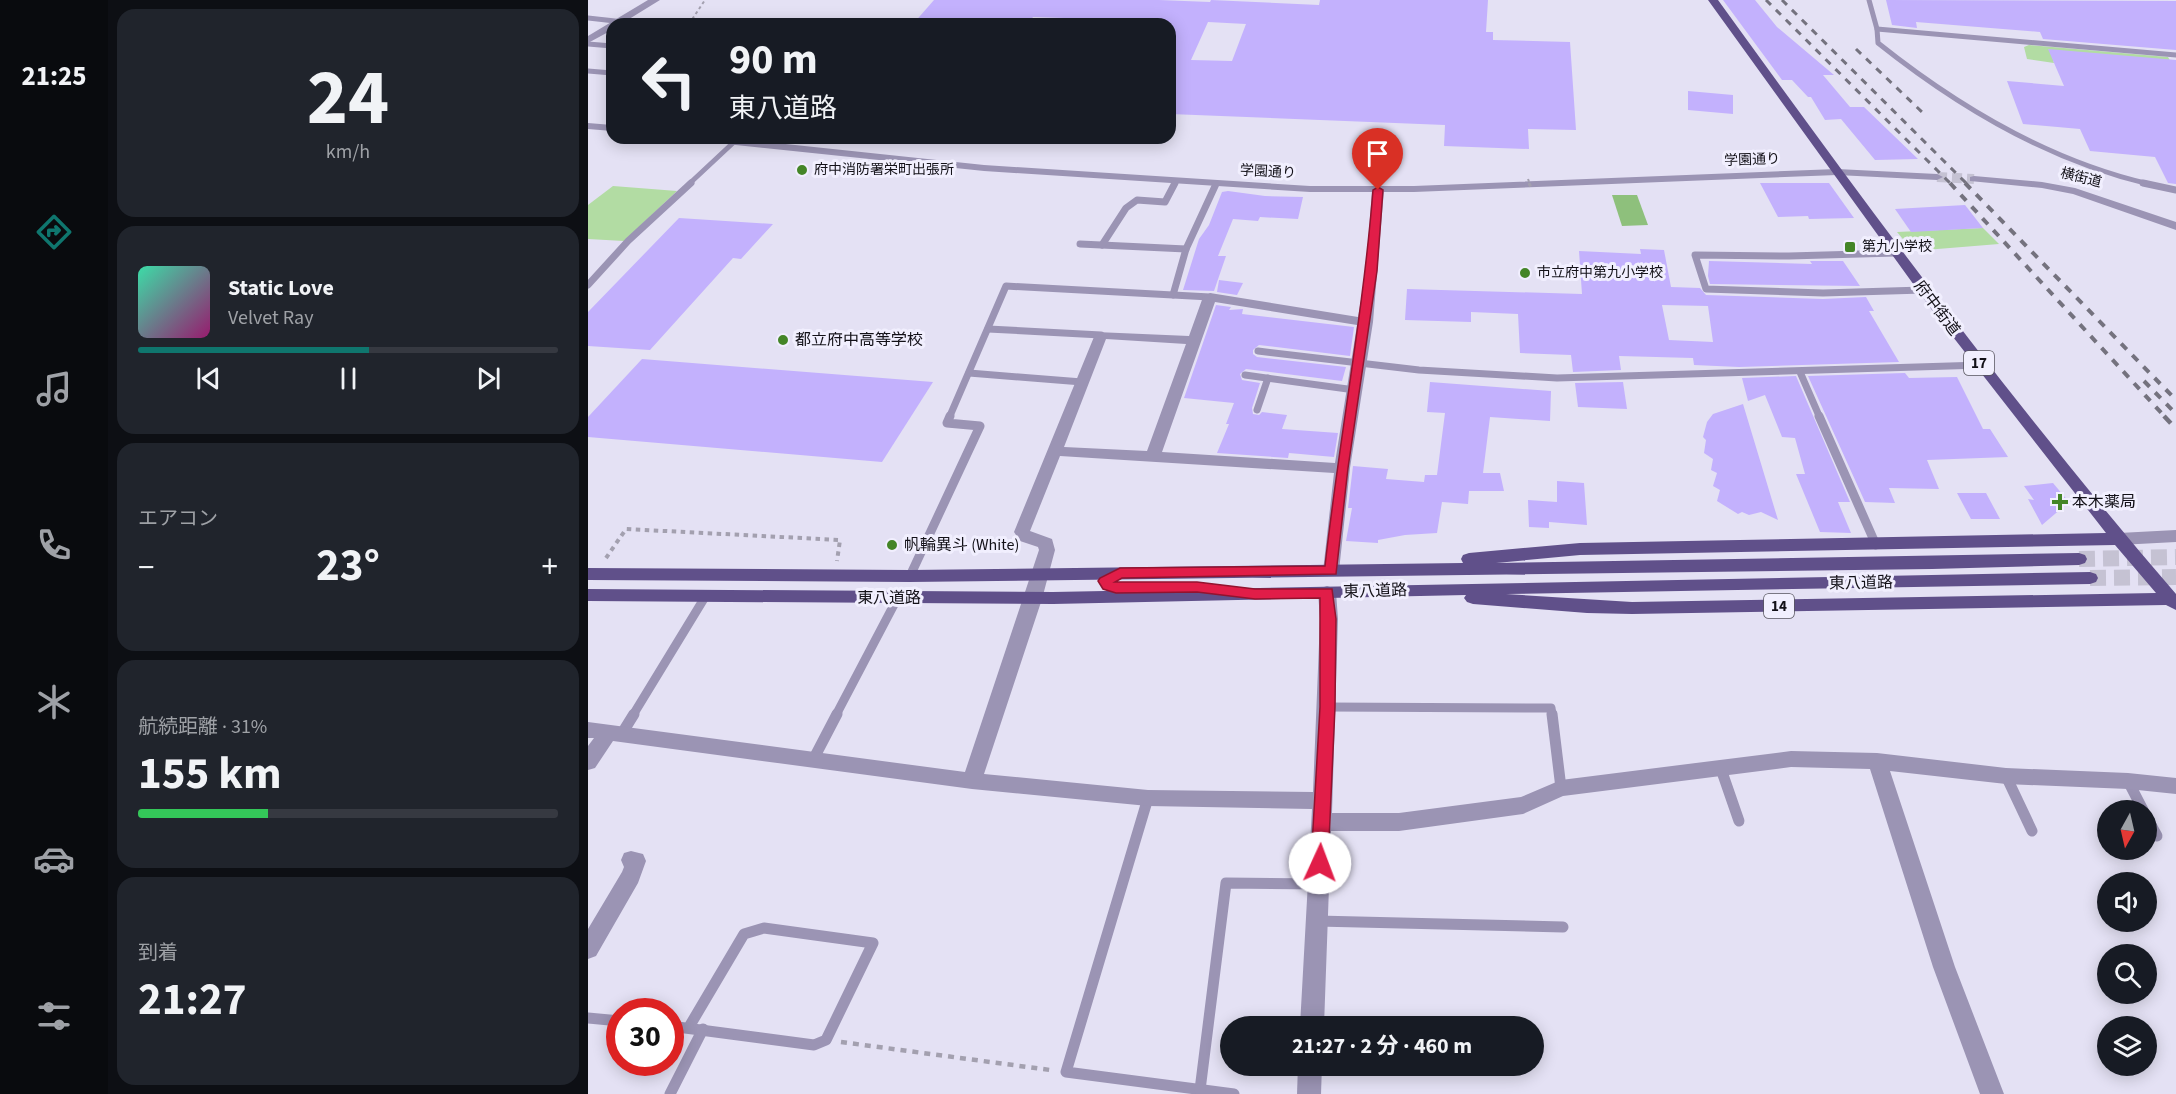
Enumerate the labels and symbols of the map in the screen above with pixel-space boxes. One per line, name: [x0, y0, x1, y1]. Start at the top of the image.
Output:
pin: [1352, 128, 1403, 190]
street label: 学園通り: [1724, 149, 1780, 171]
place label: 府中消防署栄町出張所: [814, 160, 954, 180]
street label: 学園通り: [1240, 161, 1296, 183]
marker: 府中消防署栄町出張所: [795, 163, 809, 177]
street label: 横街道: [2058, 163, 2104, 193]
place label: 第九小学校: [1862, 237, 1932, 257]
marker: 第九小学校: [1843, 240, 1857, 254]
place label: 市立府中第九小学校: [1537, 263, 1663, 283]
marker: 市立府中第九小学校: [1518, 266, 1532, 280]
street label: 府中街道: [1909, 276, 1965, 340]
place label: 都立府中高等学校: [795, 329, 923, 351]
marker: 都立府中高等学校: [776, 333, 790, 347]
road number: 17: [1964, 351, 1994, 375]
place label: 本木薬局: [2072, 491, 2136, 513]
marker: 本木薬局: [2053, 495, 2067, 509]
place label: 帆輪異斗 (White): [904, 534, 1019, 556]
marker: 帆輪異斗 (White): [885, 538, 899, 552]
street label: 東八道路: [1829, 571, 1893, 595]
street label: 東八道路: [1343, 579, 1407, 603]
street label: 東八道路: [857, 587, 921, 609]
road number: 14: [1764, 594, 1794, 618]
north arrow: [2097, 800, 2157, 860]
position arrow: [1288, 831, 1352, 895]
speed limit sign: 30: [606, 998, 684, 1076]

